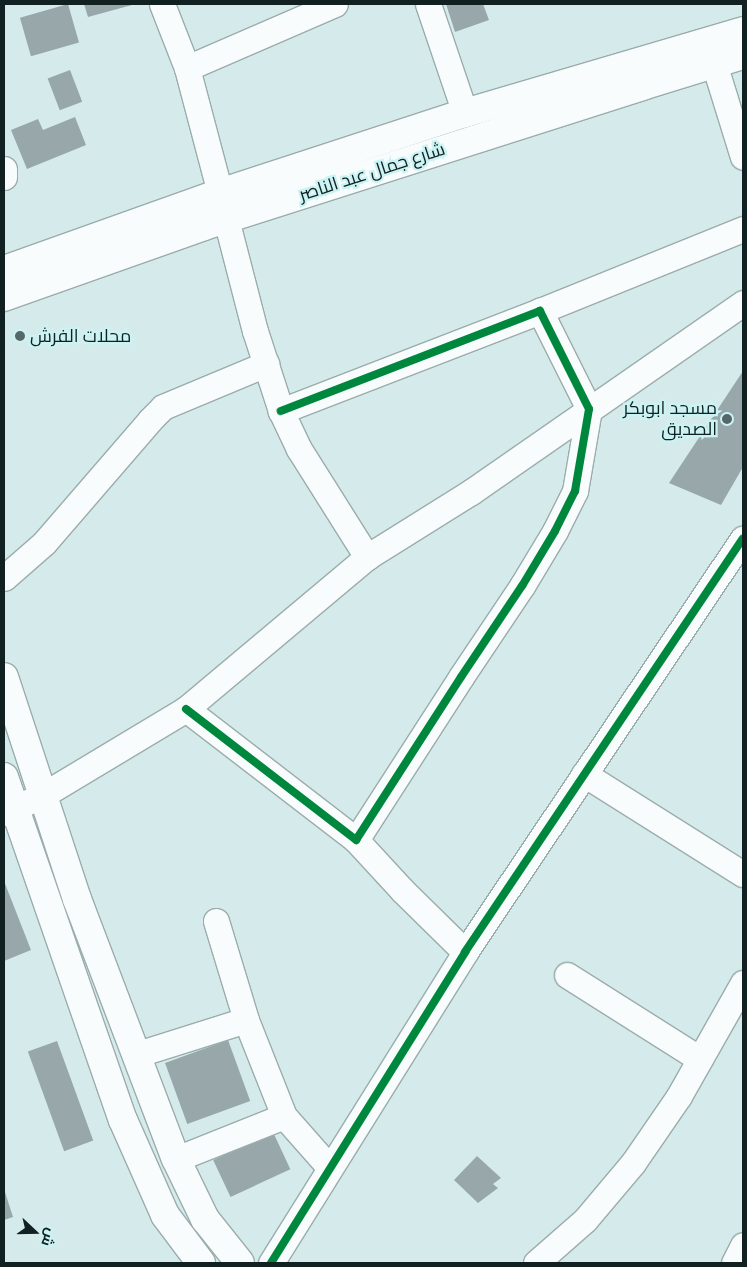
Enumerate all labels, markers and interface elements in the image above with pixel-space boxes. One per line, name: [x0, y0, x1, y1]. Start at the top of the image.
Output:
street label: شارع جمال عبد الناصر: [296, 138, 448, 206]
place label: محلات الفرش: [30, 325, 131, 347]
marker: محلات الفرش: [14, 330, 26, 342]
place label: مسجد ابوبكر الصديق: [623, 398, 717, 440]
marker: مسجد ابوبكر الصديق: [721, 413, 733, 425]
north arrow: [10, 1207, 60, 1257]
text: ش: [37, 1226, 61, 1249]

